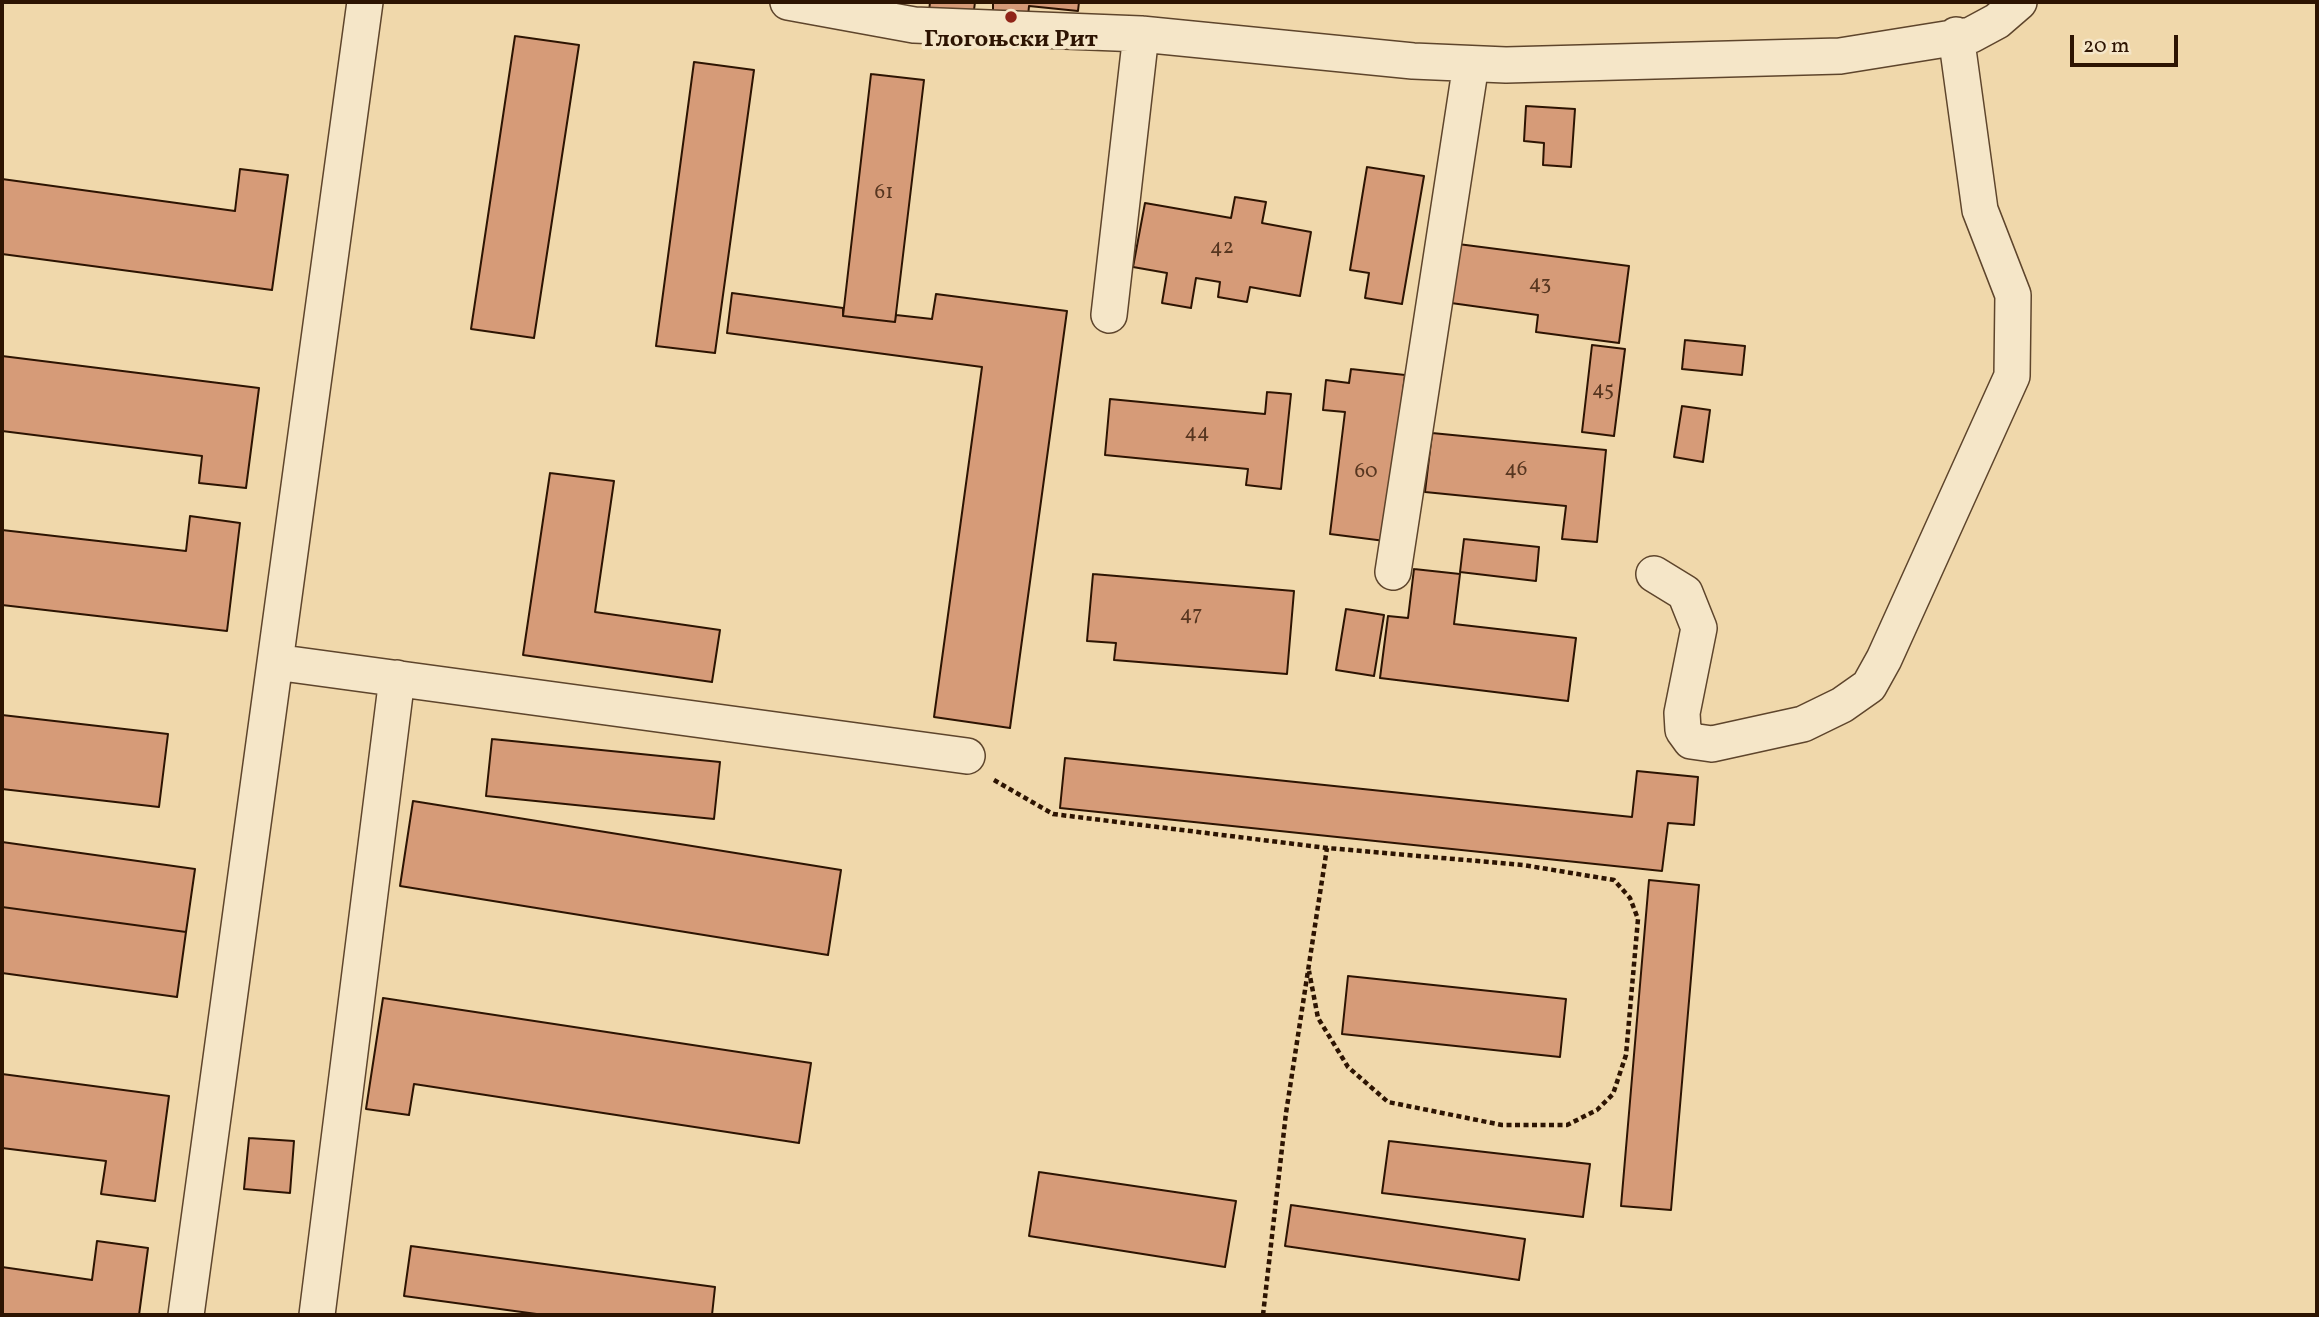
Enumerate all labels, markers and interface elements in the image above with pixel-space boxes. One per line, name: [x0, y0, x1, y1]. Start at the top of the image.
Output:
marker: Глогоњски Рит: [1003, 9, 1019, 25]
scale bar: [2074, 21, 2182, 65]
place label: Глогоњски Рит: [924, 28, 1098, 56]
text: 20 m: [2083, 32, 2129, 61]
house number: 61: [875, 181, 893, 207]
house number: 42: [1210, 236, 1234, 262]
house number: 43: [1529, 272, 1551, 298]
house number: 45: [1592, 378, 1614, 404]
house number: 44: [1184, 421, 1210, 447]
house number: 46: [1505, 458, 1527, 484]
house number: 60: [1354, 460, 1378, 486]
house number: 47: [1180, 603, 1202, 629]

